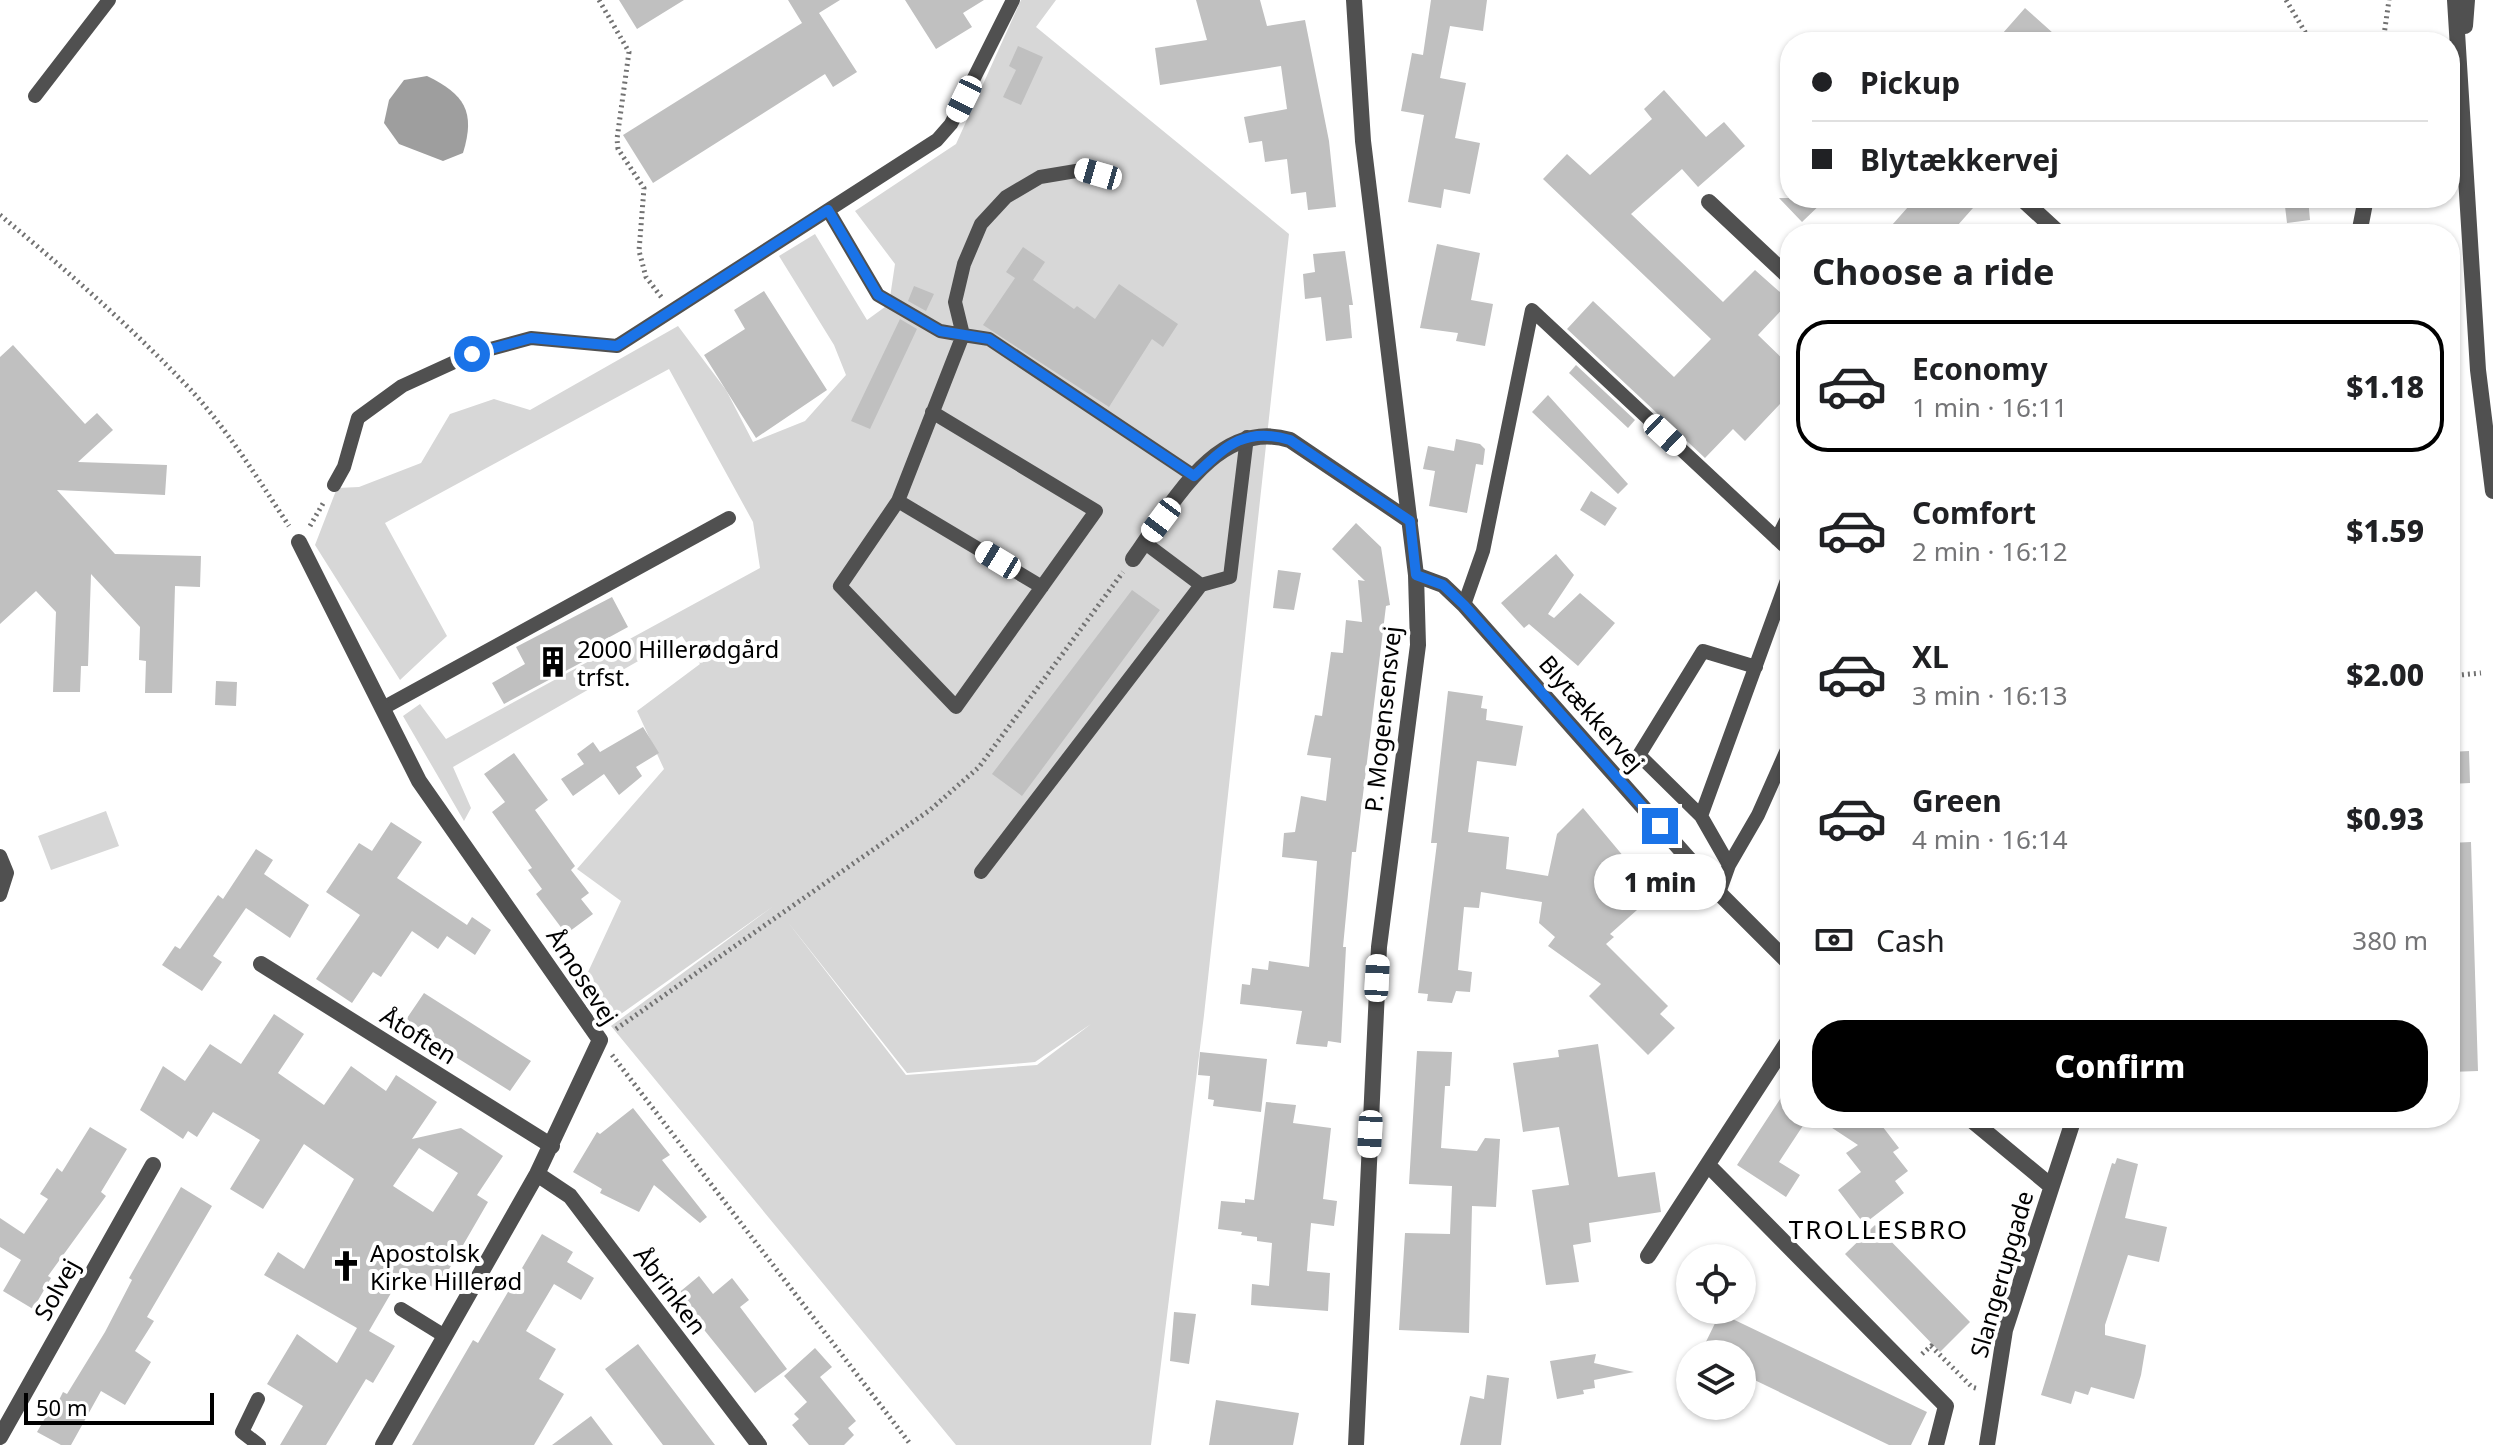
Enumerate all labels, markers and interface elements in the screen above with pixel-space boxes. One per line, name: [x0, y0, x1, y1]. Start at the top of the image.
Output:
text: Pickup: [1860, 62, 1960, 103]
car: [943, 72, 985, 126]
text: Blytækkervej: [1860, 139, 2059, 180]
car: [1072, 156, 1124, 192]
text: Choose a ride: [1812, 247, 2054, 296]
route start: [454, 336, 490, 372]
text: Economy: [1912, 348, 2048, 389]
icon: car: [1816, 350, 1888, 422]
text: $1.18: [2346, 366, 2424, 407]
text: 1 min · 16:11: [1912, 389, 2068, 425]
car: [1639, 410, 1691, 460]
text: Comfort: [1912, 492, 2036, 533]
car: [1137, 494, 1185, 546]
icon: car: [1816, 494, 1888, 566]
text: $1.59: [2346, 510, 2424, 551]
text: 2 min · 16:12: [1912, 533, 2068, 569]
car: [971, 537, 1025, 583]
street label: P. Mogensensvej: [1356, 624, 1408, 814]
place label: 2000 Hillerødgård trfst.: [577, 632, 779, 693]
text: XL: [1912, 636, 1949, 677]
icon: car: [1816, 638, 1888, 710]
building icon: 2000 Hillerødgård trfst.: [536, 645, 570, 679]
street label: Blytækkervej: [1532, 648, 1652, 778]
text: $2.00: [2346, 654, 2424, 695]
text: 3 min · 16:13: [1912, 677, 2068, 713]
text: Green: [1912, 780, 2002, 821]
icon: car: [1816, 782, 1888, 854]
text: $0.93: [2346, 798, 2424, 839]
route end: [1642, 808, 1678, 844]
text: 4 min · 16:14: [1912, 821, 2068, 857]
callout: 1 min: [1594, 854, 1726, 910]
text: 1 min: [1624, 864, 1696, 900]
icon: cash: [1812, 918, 1856, 962]
text: Cash: [1876, 920, 1945, 961]
street label: Åmosevej: [540, 921, 626, 1031]
text: 380 m: [2352, 922, 2428, 958]
car: [1364, 953, 1390, 1003]
street label: Åtoften: [375, 999, 463, 1071]
button: Confirm: [1812, 1020, 2428, 1112]
car: [1357, 1109, 1383, 1159]
street label: Slangerupgade: [1961, 1187, 2041, 1361]
district label: TROLLESBRO: [1789, 1211, 1969, 1247]
place label: Apostolsk Kirke Hillerød: [370, 1236, 522, 1297]
street label: Åbrinken: [627, 1239, 715, 1341]
map controls: [1676, 1244, 1756, 1420]
button: locate: [1676, 1244, 1756, 1324]
church icon: Apostolsk Kirke Hillerød: [329, 1249, 363, 1283]
street label: Solvej: [26, 1252, 86, 1326]
button: layers: [1676, 1340, 1756, 1420]
scale bar: [24, 1389, 214, 1425]
text: 50 m: [36, 1392, 87, 1422]

